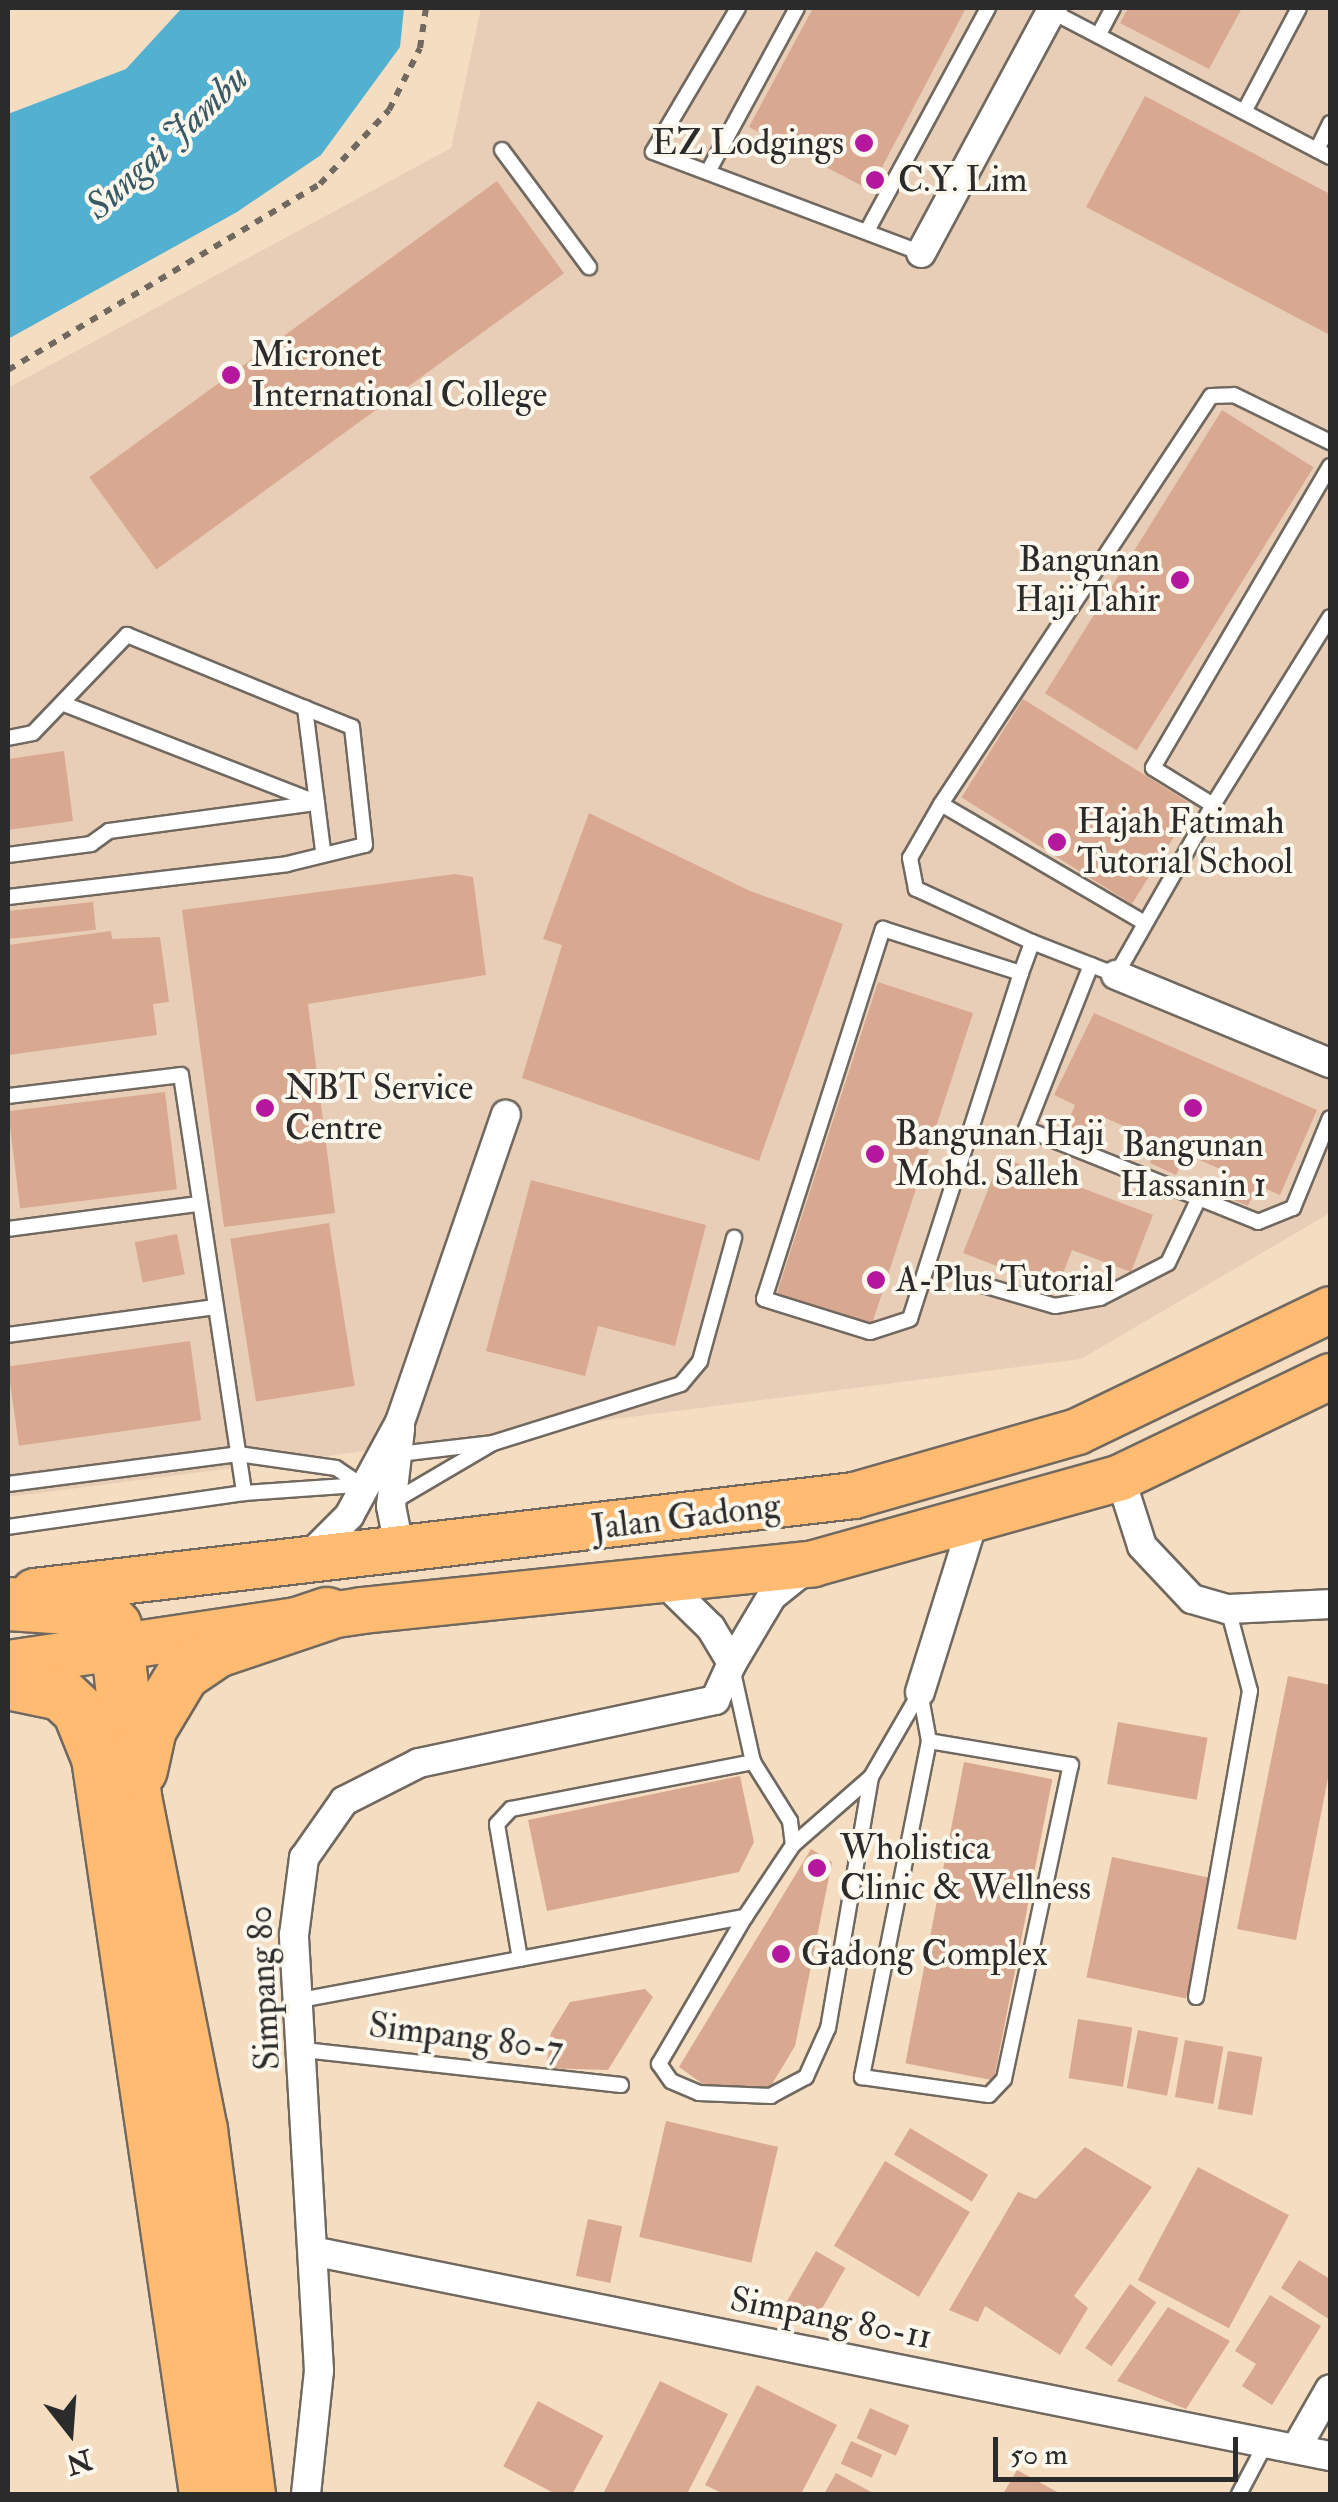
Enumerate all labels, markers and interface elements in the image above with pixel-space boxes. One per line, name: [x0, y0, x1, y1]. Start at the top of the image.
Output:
water label: Sungai Jambu: [76, 56, 258, 230]
place label: EZ Lodgings: [652, 122, 844, 164]
marker: EZ Lodgings: [853, 132, 875, 154]
place label: C.Y. Lim: [898, 159, 1028, 201]
marker: C.Y. Lim: [862, 167, 888, 193]
place label: Micronet International College: [251, 334, 547, 416]
marker: Micronet International College: [220, 364, 242, 386]
place label: Bangunan Haji Tahir: [1015, 539, 1160, 621]
marker: Bangunan Haji Tahir: [1169, 569, 1191, 591]
place label: Hajah Fatimah Tutorial School: [1077, 801, 1293, 883]
marker: Hajah Fatimah Tutorial School: [1046, 831, 1068, 853]
place label: NBT Service Centre: [285, 1067, 473, 1149]
marker: NBT Service Centre: [254, 1097, 276, 1119]
marker: Bangunan Hassanin 1: [1182, 1097, 1204, 1119]
place label: Bangunan Haji Mohd. Salleh: [895, 1113, 1104, 1195]
place label: Bangunan Hassanin 1: [1120, 1124, 1266, 1206]
marker: Bangunan Haji Mohd. Salleh: [864, 1143, 886, 1165]
place label: A-Plus Tutorial: [896, 1259, 1114, 1301]
marker: A-Plus Tutorial: [865, 1269, 887, 1291]
street label: Jalan Gadong: [589, 1485, 783, 1549]
place label: Wholistica Clinic & Wellness: [840, 1827, 1091, 1909]
marker: Wholistica Clinic & Wellness: [804, 1855, 830, 1881]
street label: Simpang 80: [239, 1905, 289, 2071]
place label: Gadong Complex: [801, 1933, 1048, 1975]
marker: Gadong Complex: [770, 1943, 792, 1965]
street label: Simpang 80-7: [366, 2004, 566, 2070]
street label: Simpang 80-11: [727, 2278, 935, 2358]
north arrow: [20, 2382, 120, 2482]
scale bar: [998, 2417, 1243, 2479]
text: 50 m: [1010, 2436, 1068, 2473]
text: N: [62, 2441, 96, 2482]

